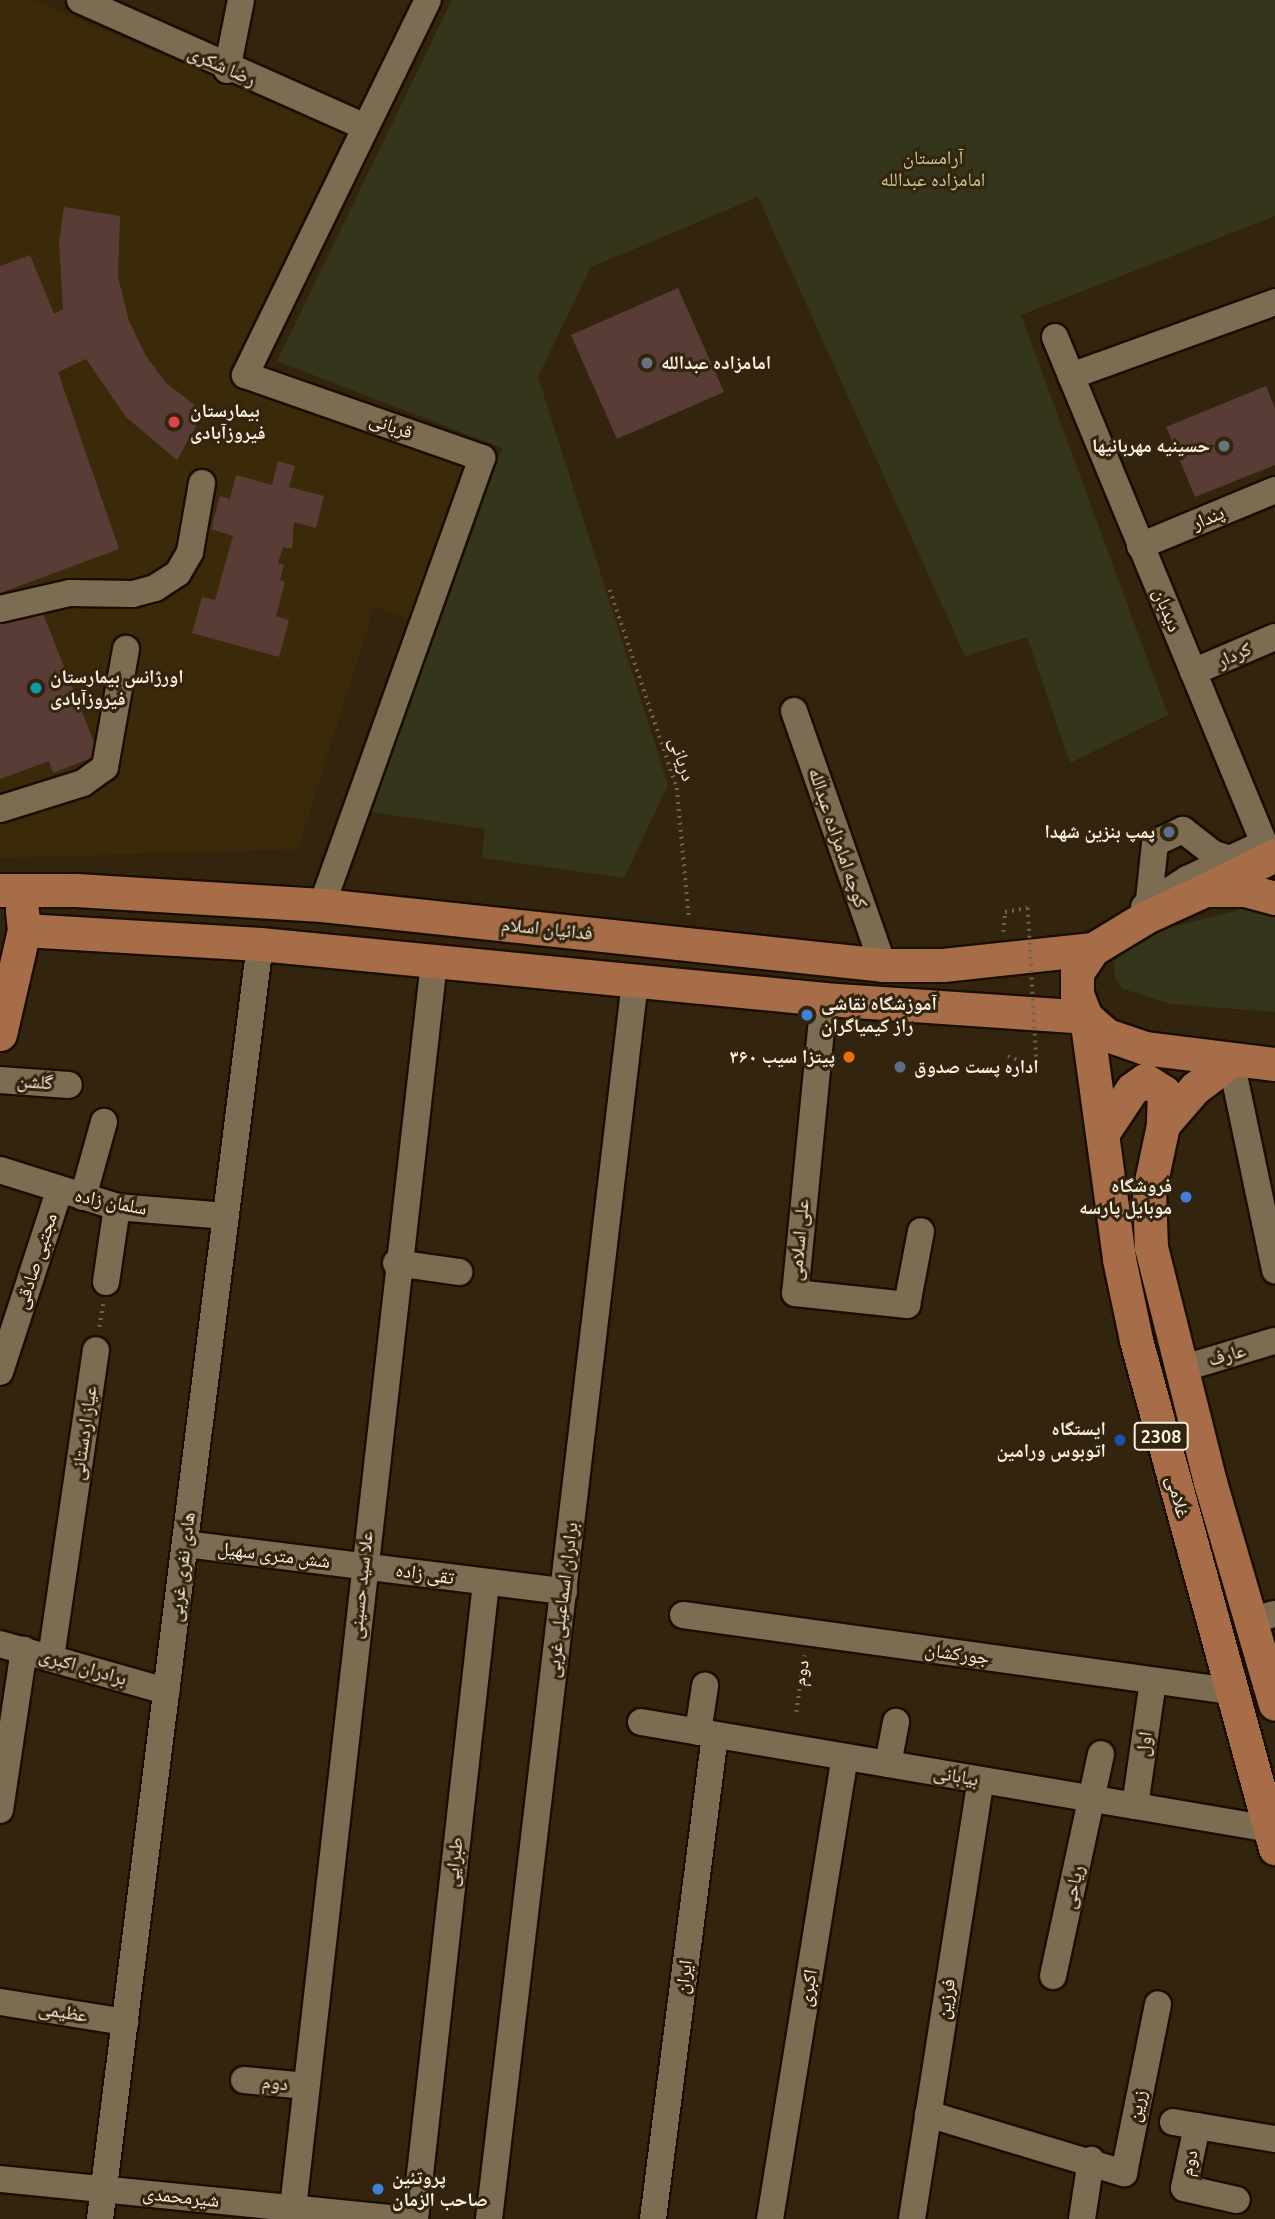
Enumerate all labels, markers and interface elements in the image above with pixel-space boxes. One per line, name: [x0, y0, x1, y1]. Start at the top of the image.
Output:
street label: رضا شکری: [184, 41, 260, 91]
park label: آرامستان امامزاده عبدالله: [881, 147, 985, 191]
place label: امامزاده عبدالله: [661, 352, 771, 374]
marker: امامزاده عبدالله: [639, 355, 655, 371]
place label: بیمارستان فیروزآبادی: [190, 400, 266, 444]
street label: قربانی: [367, 408, 415, 444]
marker: بیمارستان فیروزآبادی: [164, 412, 184, 432]
place label: حسینیه مهربانیها: [1092, 435, 1210, 457]
marker: حسینیه مهربانیها: [1216, 438, 1232, 454]
street label: پندار: [1188, 501, 1228, 535]
street label: دیدبان: [1148, 585, 1186, 635]
street label: کردار: [1213, 637, 1255, 673]
place label: اورژانس بیمارستان فیروزآبادی: [50, 666, 184, 710]
marker: اورژانس بیمارستان فیروزآبادی: [28, 680, 44, 696]
street label: دریانی: [664, 734, 700, 784]
street label: کوچه امامزاده عبدالله: [803, 765, 873, 911]
place label: پمپ بنزین شهدا: [1044, 821, 1155, 843]
marker: پمپ بنزین شهدا: [1161, 824, 1177, 840]
street label: فدائیان اسلام: [500, 913, 594, 945]
place label: آموزشگاه نقاشی راز کیمیاگران: [821, 993, 937, 1037]
marker: آموزشگاه نقاشی راز کیمیاگران: [799, 1007, 815, 1023]
place label: پیتزا سیب ۳۶۰: [729, 1046, 835, 1068]
marker: پیتزا سیب ۳۶۰: [841, 1049, 857, 1065]
place label: اداره پست صدوق: [914, 1056, 1039, 1078]
marker: اداره پست صدوق: [892, 1059, 908, 1075]
street label: گلشن: [16, 1069, 54, 1095]
place label: فروشگاه موبایل پارسه: [1079, 1175, 1172, 1219]
street label: سلمان زاده: [73, 1184, 149, 1220]
marker: فروشگاه موبایل پارسه: [1178, 1189, 1194, 1205]
street label: علی اسلامی: [784, 1198, 814, 1282]
street label: مجتبی صادقی: [10, 1210, 62, 1312]
street label: عارف: [1206, 1339, 1248, 1371]
street label: عیاز اردستانی: [66, 1384, 102, 1482]
place label: ایستگاه اتوبوس ورامین: [996, 1418, 1106, 1462]
road number: 2308: [1133, 1422, 1189, 1450]
marker: ایستگاه اتوبوس ورامین: [1112, 1432, 1128, 1448]
street label: غلامی: [1161, 1473, 1195, 1521]
street label: هادی نفری غربی: [164, 1511, 200, 1623]
street label: برادران اسماعیلی غربی: [541, 1521, 583, 1679]
street label: علا سید حسینی: [344, 1530, 378, 1640]
street label: شش متری سهیل: [216, 1537, 332, 1573]
street label: تقی زاده: [394, 1559, 456, 1589]
street label: جورکشان: [923, 1638, 991, 1670]
street label: برادران اکبری: [37, 1644, 129, 1690]
street label: دوم: [788, 1659, 814, 1687]
street label: اول: [1131, 1730, 1157, 1758]
street label: بیابانی: [932, 1761, 980, 1791]
street label: طبرایی: [440, 1836, 468, 1888]
street label: ریاحی: [1057, 1863, 1089, 1911]
street label: ایران: [671, 1959, 697, 1995]
street label: اکبری: [794, 1968, 822, 2008]
street label: فرزین: [932, 1977, 960, 2021]
street label: عظیمی: [37, 1997, 89, 2027]
street label: دوم: [261, 2070, 289, 2096]
street label: زرین: [1122, 2088, 1152, 2124]
street label: دوم: [1175, 2148, 1203, 2178]
place label: پروتئین صاحب الزمان: [392, 2167, 488, 2211]
marker: پروتئین صاحب الزمان: [370, 2181, 386, 2197]
street label: شیرمحمدی: [142, 2182, 220, 2212]

